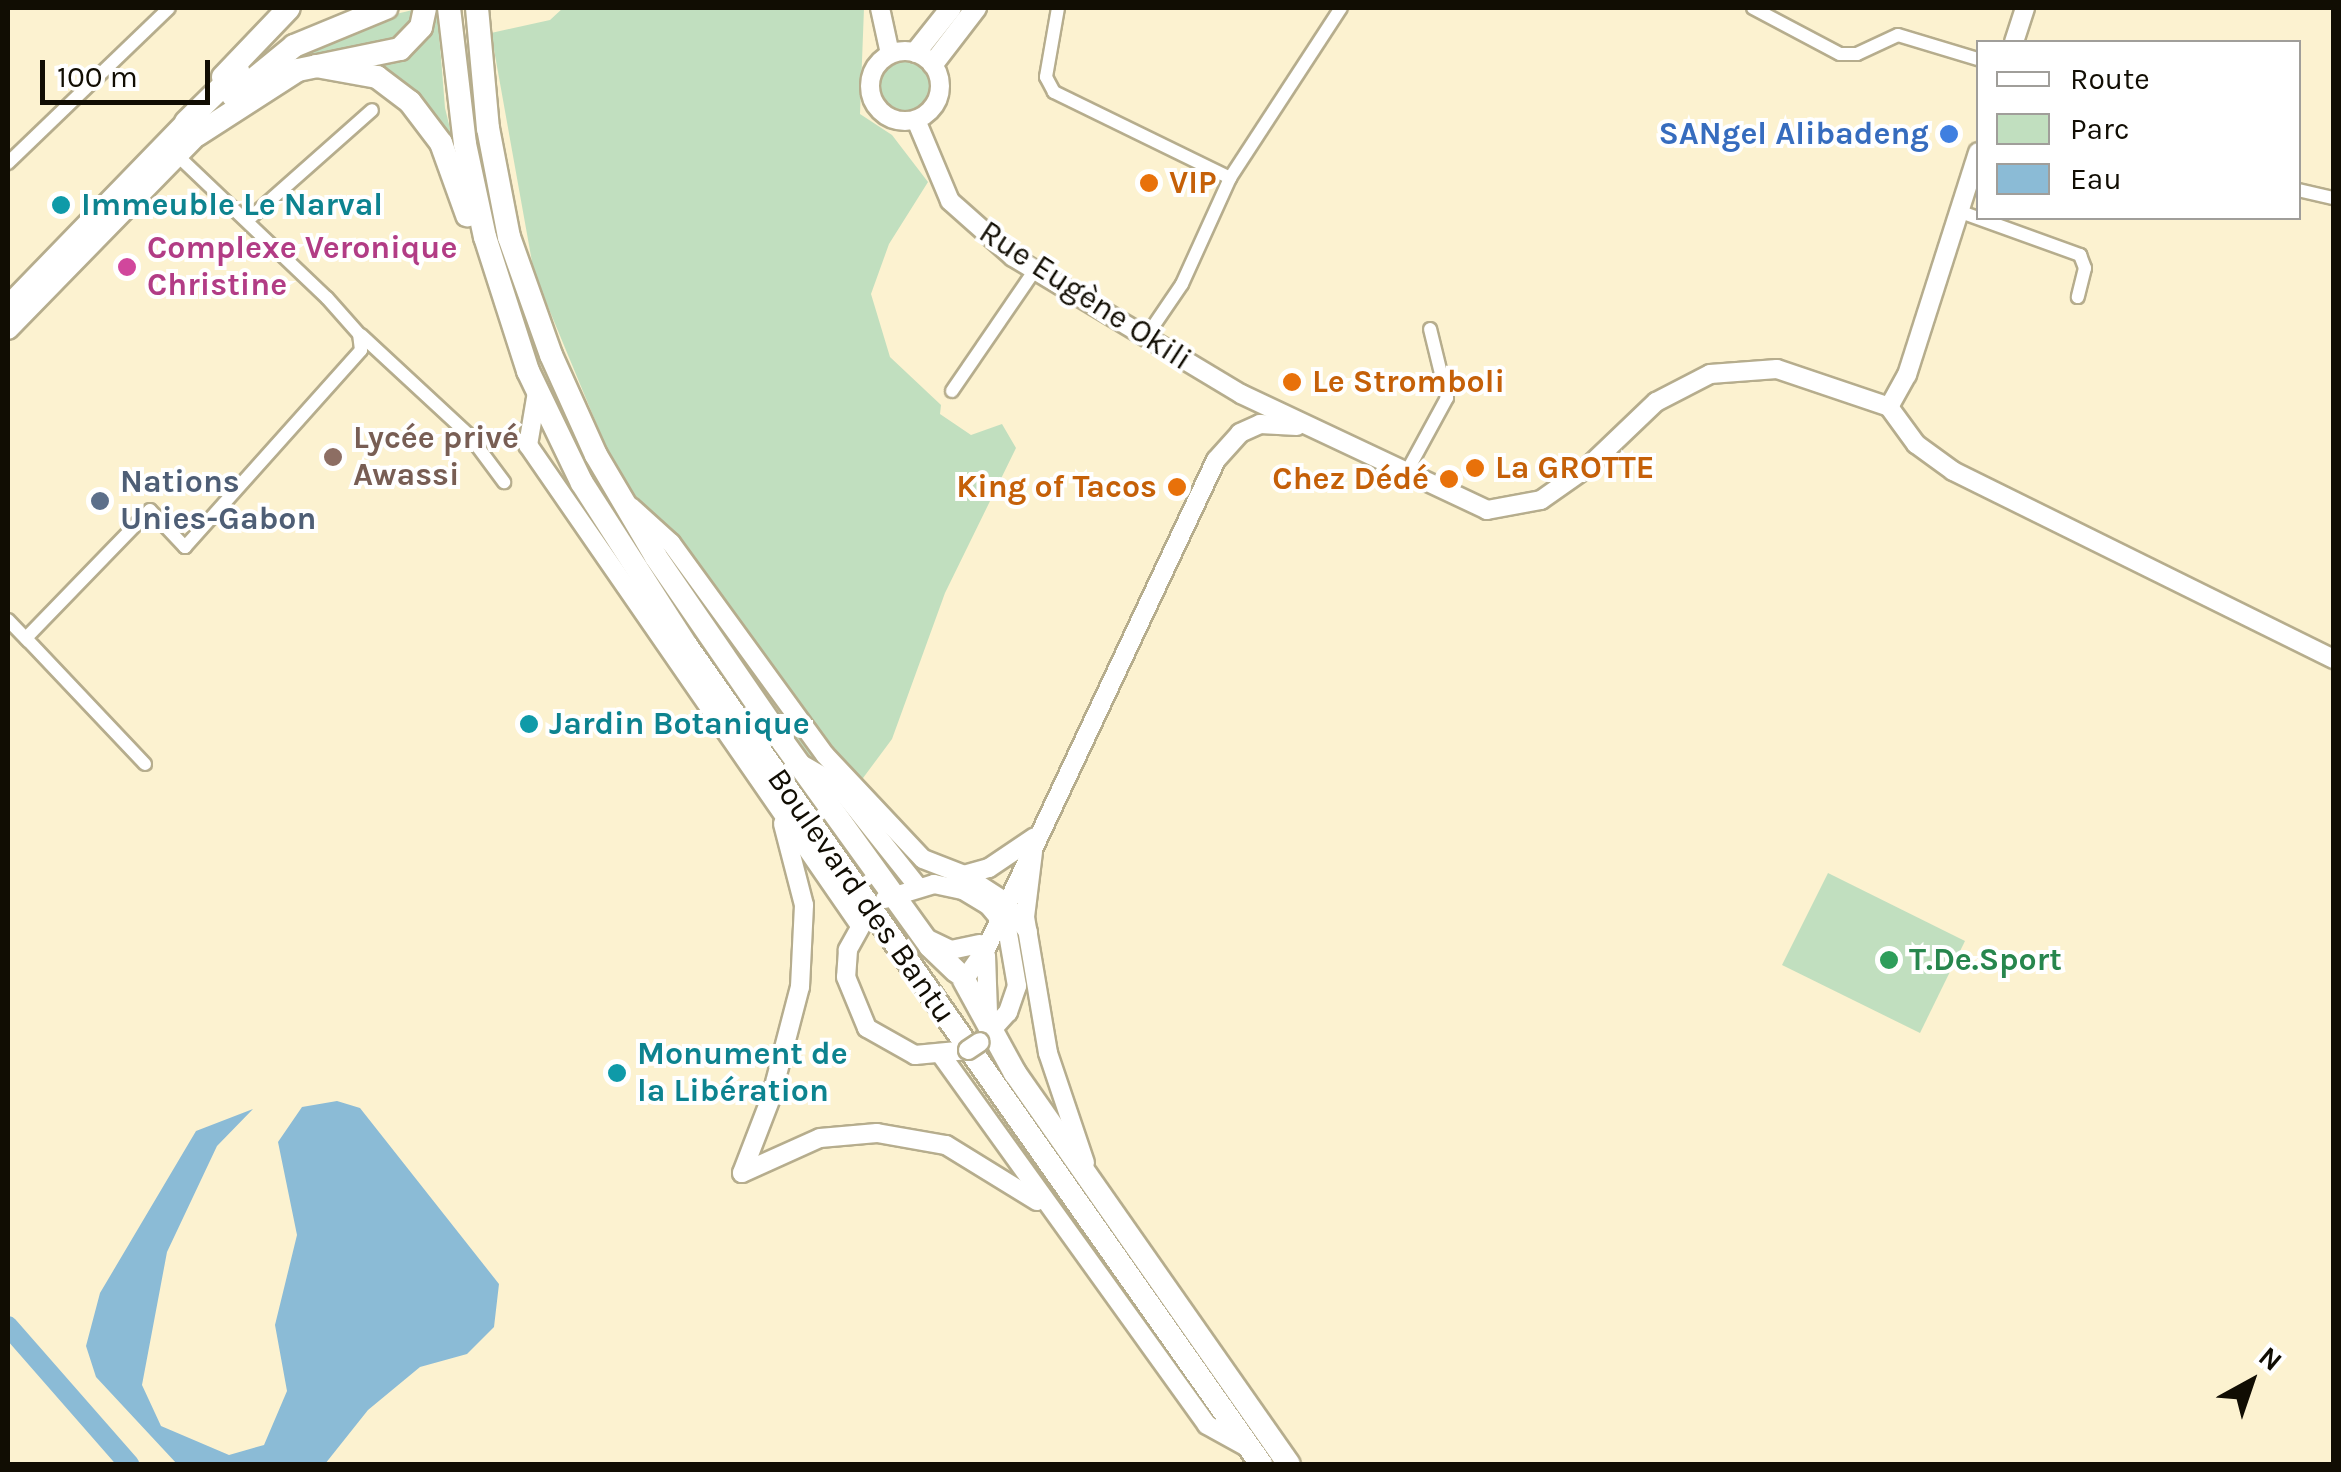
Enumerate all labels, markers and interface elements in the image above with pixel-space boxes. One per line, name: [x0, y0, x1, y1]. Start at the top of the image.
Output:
scale bar: [45, 40, 215, 102]
legend: [1976, 40, 2301, 220]
text: 100 m: [57, 59, 138, 95]
text: Route: [2070, 61, 2150, 97]
text: Parc: [2070, 111, 2129, 147]
place label: SANgel Alibadeng: [1658, 115, 1929, 153]
marker: SANgel Alibadeng: [1938, 123, 1960, 145]
text: Eau: [2070, 161, 2122, 197]
place label: VIP: [1169, 164, 1217, 202]
marker: VIP: [1138, 172, 1160, 194]
place label: Immeuble Le Narval: [81, 186, 383, 224]
marker: Immeuble Le Narval: [50, 194, 72, 216]
street label: Rue Eugène Okili: [972, 213, 1198, 379]
place label: Complexe Veronique Christine: [147, 230, 457, 305]
marker: Complexe Veronique Christine: [116, 256, 138, 278]
place label: Le Stromboli: [1312, 363, 1505, 401]
marker: Le Stromboli: [1281, 371, 1303, 393]
place label: Lycée privé Awassi: [353, 420, 519, 495]
marker: Lycée privé Awassi: [322, 446, 344, 468]
place label: La GROTTE: [1495, 449, 1655, 487]
marker: La GROTTE: [1464, 457, 1486, 479]
place label: Chez Dédé: [1272, 460, 1429, 498]
place label: Nations Unies-Gabon: [120, 464, 316, 539]
place label: King of Tacos: [956, 468, 1157, 506]
marker: Chez Dédé: [1438, 468, 1460, 490]
marker: King of Tacos: [1166, 476, 1188, 498]
marker: Nations Unies-Gabon: [89, 490, 111, 512]
place label: Jardin Botanique: [549, 705, 810, 743]
marker: Jardin Botanique: [518, 713, 540, 735]
street label: Boulevard des Bantu: [759, 761, 963, 1031]
place label: T.De.Sport: [1909, 941, 2062, 979]
marker: T.De.Sport: [1878, 949, 1900, 971]
place label: Monument de la Libération: [637, 1036, 848, 1111]
marker: Monument de la Libération: [606, 1062, 628, 1084]
north arrow: [2201, 1332, 2301, 1432]
text: N: [2252, 1340, 2289, 1378]

